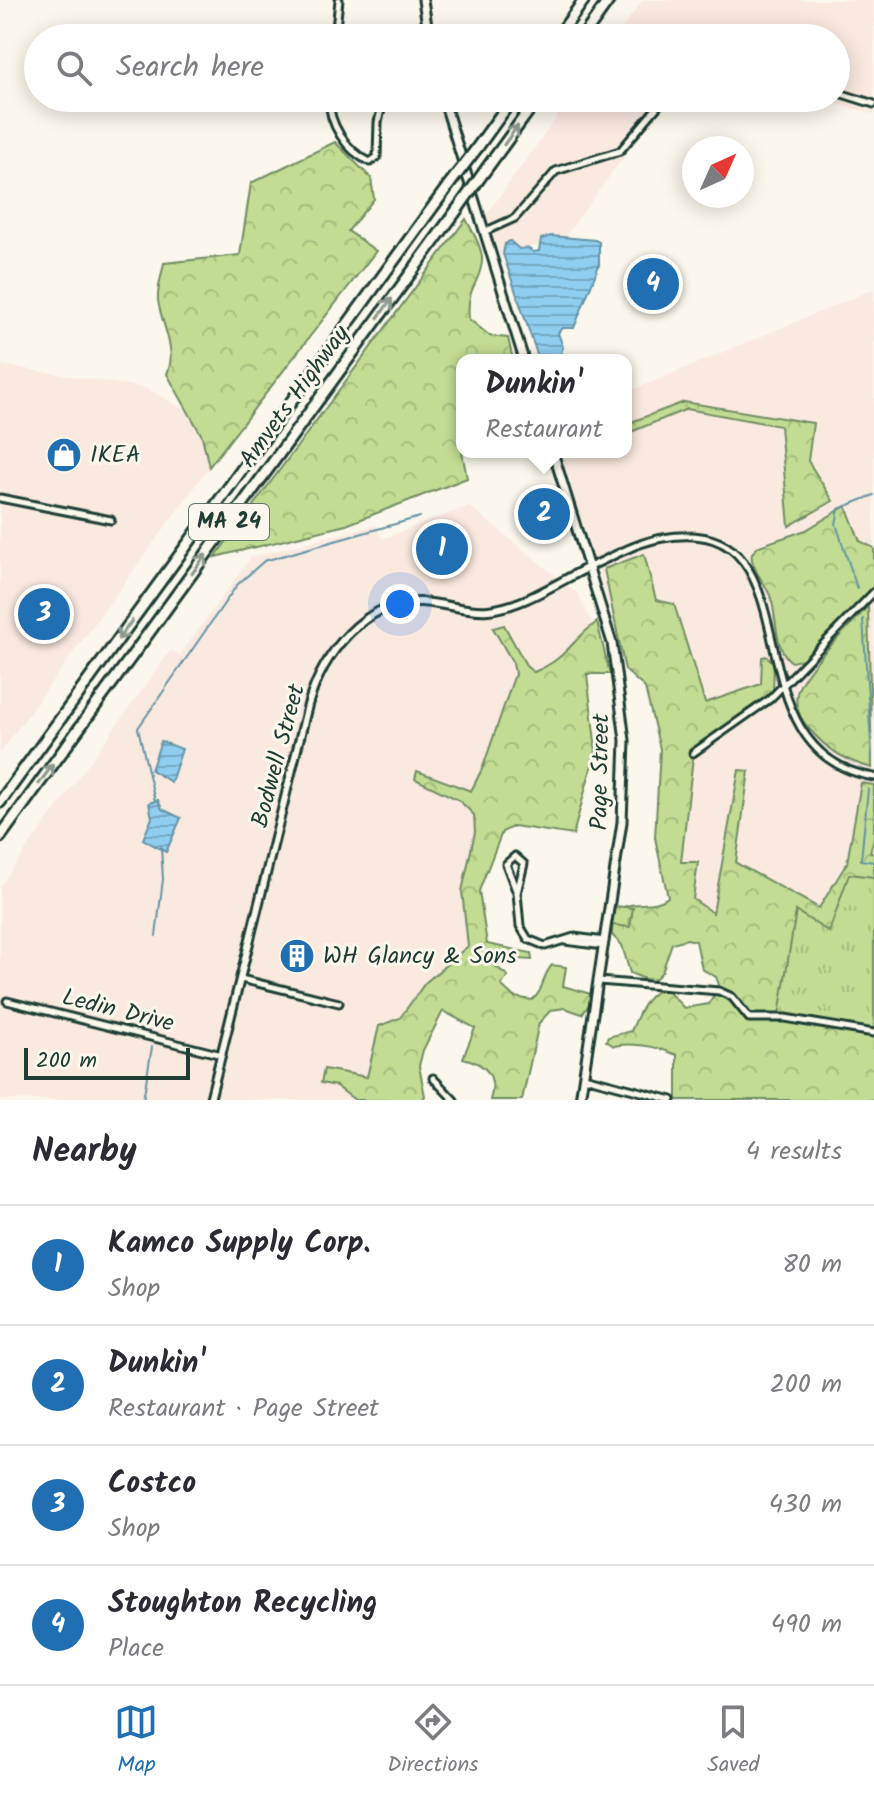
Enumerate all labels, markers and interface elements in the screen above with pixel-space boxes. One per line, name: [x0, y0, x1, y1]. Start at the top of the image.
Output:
search box: [24, 24, 850, 112]
text: Search here: [116, 44, 264, 92]
icon: search: [52, 46, 96, 90]
one-way arrow: [502, 125, 519, 146]
north arrow: [682, 136, 754, 208]
pin: 4: [627, 254, 679, 314]
one-way arrow: [377, 298, 393, 320]
street label: Amvets Highway: [230, 317, 361, 477]
popup: [456, 354, 632, 458]
text: Dunkin': [485, 361, 582, 409]
text: Restaurant: [485, 409, 603, 451]
shop icon: IKEA: [45, 436, 83, 474]
place label: IKEA: [90, 436, 140, 475]
pin: 2: [518, 484, 570, 544]
road number: MA 24: [189, 504, 269, 540]
pin: 1: [416, 519, 468, 579]
one-way arrow: [191, 553, 207, 575]
pin: 3: [18, 584, 70, 644]
your location: [380, 584, 420, 624]
one-way arrow: [117, 619, 133, 641]
street label: Bodwell Street: [241, 679, 317, 832]
street label: Page Street: [580, 712, 622, 831]
one-way arrow: [37, 764, 54, 785]
building icon: WH Glancy & Sons: [278, 937, 316, 975]
place label: WH Glancy & Sons: [323, 937, 517, 976]
street label: Ledin Drive: [58, 978, 178, 1044]
scale bar: [24, 1044, 190, 1080]
text: 200 m: [36, 1044, 97, 1079]
text: Nearby: [32, 1125, 137, 1179]
text: 4 results: [746, 1131, 842, 1173]
text: Kamco Supply Corp.: [108, 1220, 371, 1268]
text: 1: [54, 1244, 62, 1286]
text: 80 m: [782, 1244, 842, 1286]
text: Shop: [108, 1268, 160, 1310]
text: Dunkin': [108, 1340, 205, 1388]
text: 2: [50, 1364, 66, 1406]
text: 200 m: [770, 1364, 842, 1406]
text: Restaurant · Page Street: [108, 1388, 379, 1430]
text: Costco: [108, 1460, 196, 1508]
text: 3: [51, 1484, 65, 1526]
text: 430 m: [769, 1484, 842, 1526]
text: Shop: [108, 1508, 160, 1550]
text: Stoughton Recycling: [108, 1580, 378, 1628]
text: 4: [51, 1604, 65, 1646]
text: 490 m: [771, 1604, 842, 1646]
text: Place: [108, 1628, 164, 1670]
tab: Map: [114, 1700, 158, 1783]
tab: Directions: [387, 1700, 479, 1783]
tab: Saved: [707, 1700, 760, 1783]

